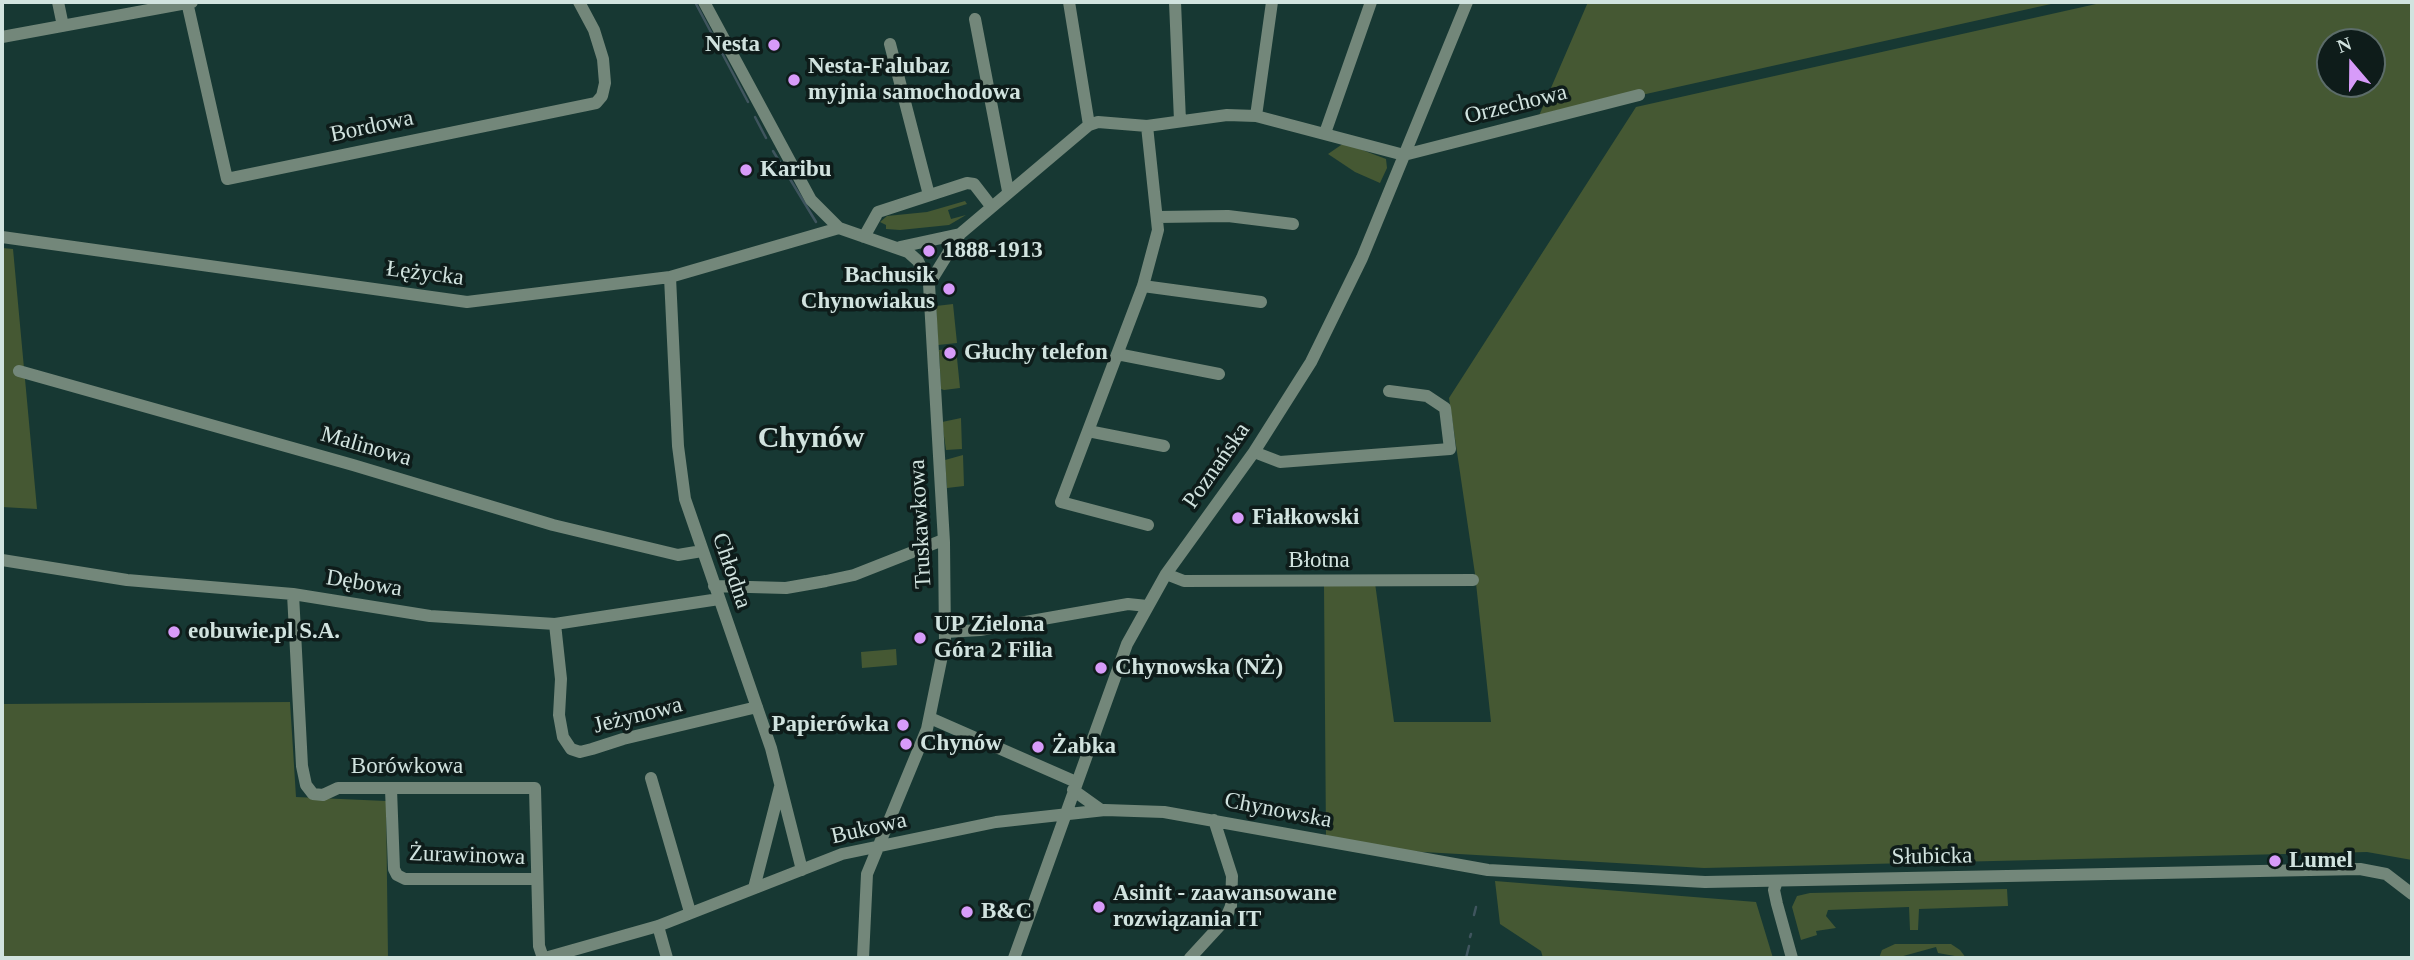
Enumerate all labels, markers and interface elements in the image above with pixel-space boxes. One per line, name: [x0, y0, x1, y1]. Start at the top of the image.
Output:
north arrow: [2316, 28, 2386, 98]
place label: Nesta: [705, 31, 760, 59]
text: N: [2334, 32, 2354, 57]
marker: Nesta: [766, 37, 782, 53]
place label: Nesta-Falubaz myjnia samochodowa: [808, 53, 1021, 107]
marker: Nesta-Falubaz myjnia samochodowa: [786, 72, 802, 88]
street label: Orzechowa: [1462, 79, 1570, 131]
street label: Bordowa: [328, 105, 416, 149]
place label: Karibu: [760, 156, 832, 184]
marker: Karibu: [738, 162, 754, 178]
place label: 1888-1913: [943, 237, 1043, 265]
marker: 1888-1913: [921, 243, 937, 259]
street label: Łężycka: [385, 256, 465, 292]
place label: Bachusik Chynowiakus: [801, 262, 935, 316]
marker: Bachusik Chynowiakus: [941, 281, 957, 297]
place label: Głuchy telefon: [964, 339, 1108, 367]
marker: Głuchy telefon: [942, 345, 958, 361]
street label: Poznańska: [1177, 418, 1257, 514]
street label: Malinowa: [317, 421, 415, 473]
district label: Chynów: [758, 421, 864, 457]
street label: Truskawkowa: [904, 459, 938, 589]
place label: Fiałkowski: [1252, 504, 1359, 532]
marker: Fiałkowski: [1230, 510, 1246, 526]
street label: Chłodna: [705, 530, 757, 612]
street label: Błotna: [1288, 547, 1350, 575]
street label: Dębowa: [324, 564, 404, 604]
place label: UP Zielona Góra 2 Filia: [934, 611, 1053, 665]
place label: eobuwie.pl S.A.: [188, 618, 340, 646]
marker: eobuwie.pl S.A.: [166, 624, 182, 640]
marker: UP Zielona Góra 2 Filia: [912, 630, 928, 646]
place label: Chynowska (NŻ): [1115, 654, 1283, 682]
marker: Chynowska (NŻ): [1093, 660, 1109, 676]
street label: Jeżynowa: [591, 692, 685, 740]
place label: Papierówka: [771, 711, 889, 739]
marker: Papierówka: [895, 717, 911, 733]
place label: Chynów: [920, 730, 1002, 758]
place label: Żabka: [1052, 733, 1116, 761]
marker: Chynów: [898, 736, 914, 752]
marker: Żabka: [1030, 739, 1046, 755]
street label: Borówkowa: [351, 753, 463, 781]
street label: Chynowska: [1222, 787, 1334, 835]
street label: Bukowa: [829, 807, 909, 851]
street label: Żurawinowa: [408, 840, 526, 872]
street label: Słubicka: [1892, 842, 1972, 872]
place label: Lumel: [2289, 847, 2353, 875]
marker: Lumel: [2267, 853, 2283, 869]
place label: Asinit - zaawansowane rozwiązania IT: [1113, 880, 1337, 934]
place label: B&C: [981, 898, 1032, 926]
marker: Asinit - zaawansowane rozwiązania IT: [1091, 899, 1107, 915]
marker: B&C: [959, 904, 975, 920]

